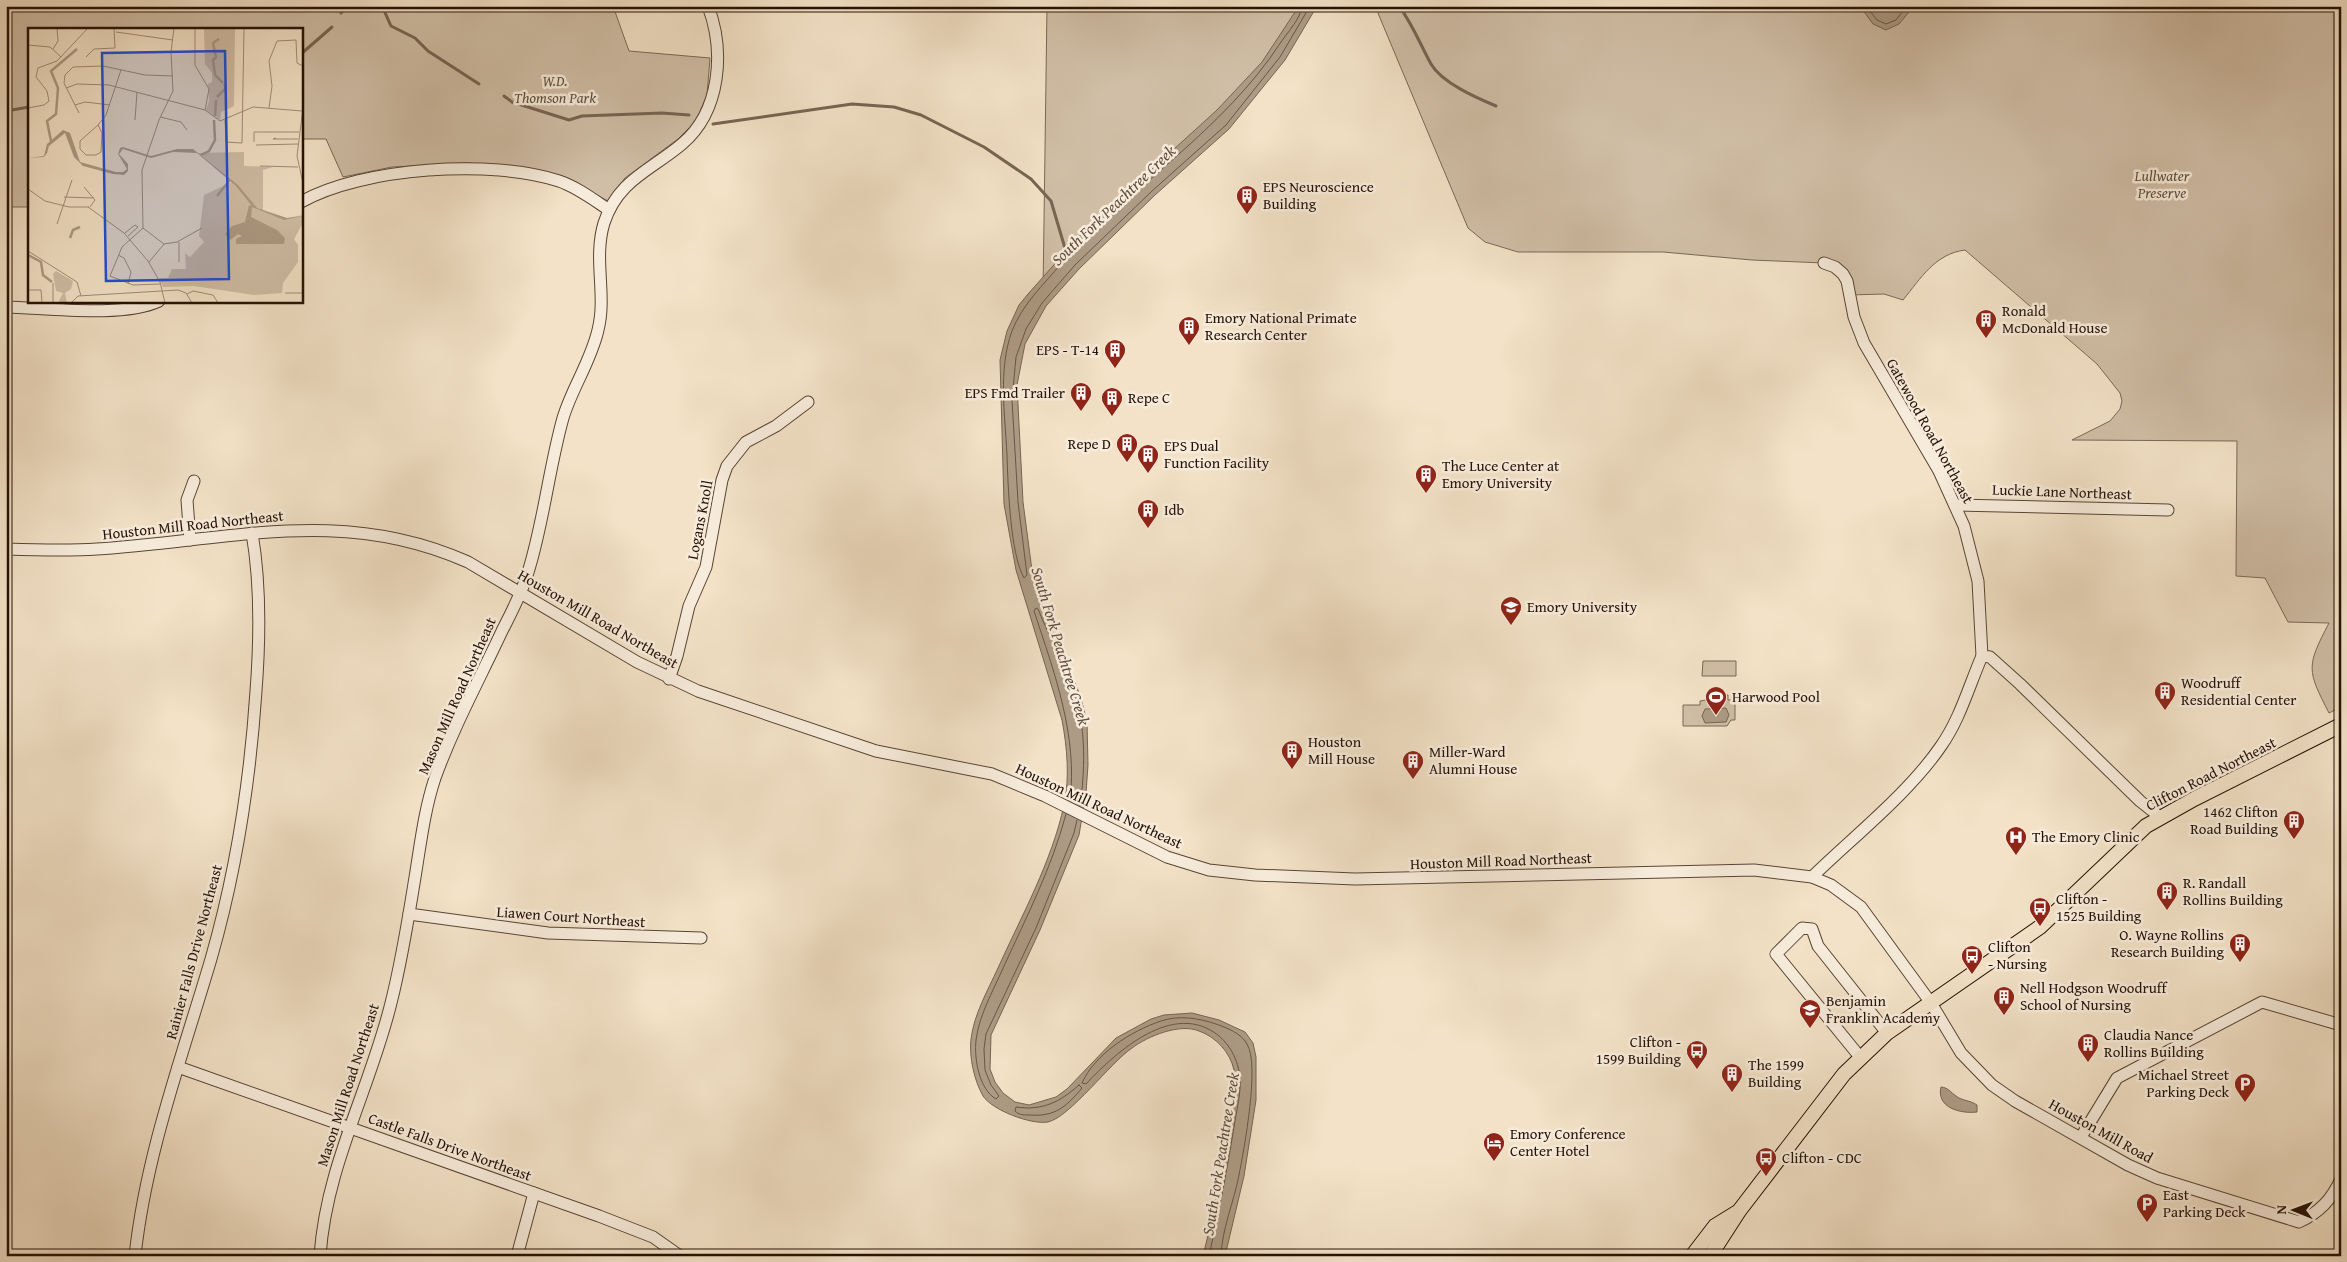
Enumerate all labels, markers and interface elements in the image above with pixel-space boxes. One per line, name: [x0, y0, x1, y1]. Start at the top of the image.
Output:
inset map: [28, 28, 302, 302]
park label: W.D. Thomson Park: [514, 70, 596, 108]
water label: South Fork Peachtree Creek: [1045, 139, 1181, 271]
park label: Lullwater Preserve: [2134, 165, 2190, 203]
place label: EPS Neuroscience Building: [1263, 176, 1374, 214]
building icon: EPS Neuroscience Building: [1235, 184, 1259, 215]
place label: Ronald McDonald House: [2002, 300, 2107, 338]
place label: Emory National Primate Research Center: [1205, 307, 1357, 345]
building icon: Ronald McDonald House: [1974, 308, 1998, 339]
building icon: Emory National Primate Research Center: [1177, 315, 1201, 346]
building icon: EPS - T-14: [1103, 338, 1127, 369]
place label: EPS - T-14: [1036, 339, 1099, 360]
street label: Gatewood Road Northeast: [1882, 355, 1979, 508]
building icon: EPS Fmd Trailer: [1069, 381, 1093, 412]
place label: EPS Fmd Trailer: [965, 382, 1065, 403]
building icon: Repe C: [1100, 386, 1124, 417]
place label: Repe C: [1128, 387, 1170, 408]
building icon: Repe D: [1115, 432, 1139, 463]
place label: Repe D: [1068, 433, 1111, 454]
place label: EPS Dual Function Facility: [1164, 435, 1270, 473]
building icon: EPS Dual Function Facility: [1136, 443, 1160, 474]
place label: The Luce Center at Emory University: [1442, 455, 1560, 493]
building icon: The Luce Center at Emory University: [1414, 463, 1438, 494]
street label: Logans Knoll: [682, 478, 718, 561]
street label: Luckie Lane Northeast: [1992, 479, 2133, 504]
building icon: Idb: [1136, 498, 1160, 529]
place label: Idb: [1164, 499, 1185, 520]
street label: Houston Mill Road Northeast: [101, 504, 285, 544]
street label: Houston Mill Road Northeast: [514, 564, 683, 674]
water label: South Fork Peachtree Creek: [1025, 564, 1097, 729]
school or university icon: Emory University: [1499, 595, 1523, 626]
place label: Emory University: [1527, 596, 1638, 617]
street label: Mason Mill Road Northeast: [412, 613, 501, 778]
place label: Woodruff Residential Center: [2181, 672, 2297, 710]
building icon: Woodruff Residential Center: [2153, 680, 2177, 711]
sports icon: Harwood Pool: [1704, 685, 1728, 716]
place label: Harwood Pool: [1732, 686, 1820, 707]
place label: Houston Mill House: [1308, 731, 1375, 769]
street label: Clifton Road Northeast: [2142, 731, 2280, 815]
building icon: Houston Mill House: [1280, 739, 1304, 770]
place label: Miller-Ward Alumni House: [1429, 741, 1517, 779]
building icon: Miller-Ward Alumni House: [1401, 749, 1425, 780]
street label: Houston Mill Road Northeast: [1012, 758, 1187, 854]
place label: 1462 Clifton Road Building: [2190, 801, 2279, 839]
building icon: 1462 Clifton Road Building: [2282, 809, 2306, 840]
hospital icon: The Emory Clinic: [2004, 825, 2028, 856]
place label: The Emory Clinic: [2032, 826, 2140, 847]
street label: Houston Mill Road Northeast: [1410, 847, 1593, 874]
street label: Rainier Falls Drive Northeast: [160, 861, 227, 1042]
place label: R. Randall Rollins Building: [2183, 872, 2283, 910]
building icon: R. Randall Rollins Building: [2155, 880, 2179, 911]
place label: Clifton - 1525 Building: [2056, 888, 2142, 926]
bus stop icon: Clifton - 1525 Building: [2028, 896, 2052, 927]
street label: Liawen Court Northeast: [496, 901, 647, 932]
place label: O. Wayne Rollins Research Building: [2111, 924, 2225, 962]
building icon: O. Wayne Rollins Research Building: [2228, 932, 2252, 963]
place label: Clifton - Nursing: [1988, 936, 2047, 974]
bus stop icon: Clifton - Nursing: [1960, 944, 1984, 975]
place label: Nell Hodgson Woodruff School of Nursing: [2020, 977, 2168, 1015]
building icon: Nell Hodgson Woodruff School of Nursing: [1992, 985, 2016, 1016]
place label: Benjamin Franklin Academy: [1826, 990, 1941, 1028]
school or university icon: Benjamin Franklin Academy: [1798, 998, 1822, 1029]
street label: Mason Mill Road Northeast: [311, 1000, 384, 1169]
place label: Claudia Nance Rollins Building: [2104, 1024, 2204, 1062]
place label: Clifton - 1599 Building: [1596, 1031, 1682, 1069]
building icon: Claudia Nance Rollins Building: [2076, 1032, 2100, 1063]
bus stop icon: Clifton - 1599 Building: [1685, 1039, 1709, 1070]
place label: The 1599 Building: [1748, 1054, 1804, 1092]
building icon: The 1599 Building: [1720, 1062, 1744, 1093]
place label: Michael Street Parking Deck: [2138, 1064, 2230, 1102]
water label: South Fork Peachtree Creek: [1195, 1070, 1245, 1237]
parking icon: Michael Street Parking Deck: [2233, 1072, 2257, 1103]
street label: Houston Mill Road: [2045, 1093, 2157, 1168]
street label: Castle Falls Drive Northeast: [366, 1107, 535, 1186]
place label: Emory Conference Center Hotel: [1510, 1123, 1626, 1161]
hotel icon: Emory Conference Center Hotel: [1482, 1131, 1506, 1162]
bus stop icon: Clifton - CDC: [1754, 1146, 1778, 1177]
place label: Clifton - CDC: [1782, 1147, 1862, 1168]
place label: East Parking Deck: [2163, 1184, 2246, 1222]
north arrow: [2270, 1184, 2320, 1234]
parking icon: East Parking Deck: [2135, 1192, 2159, 1223]
text: N: [2271, 1204, 2291, 1215]

